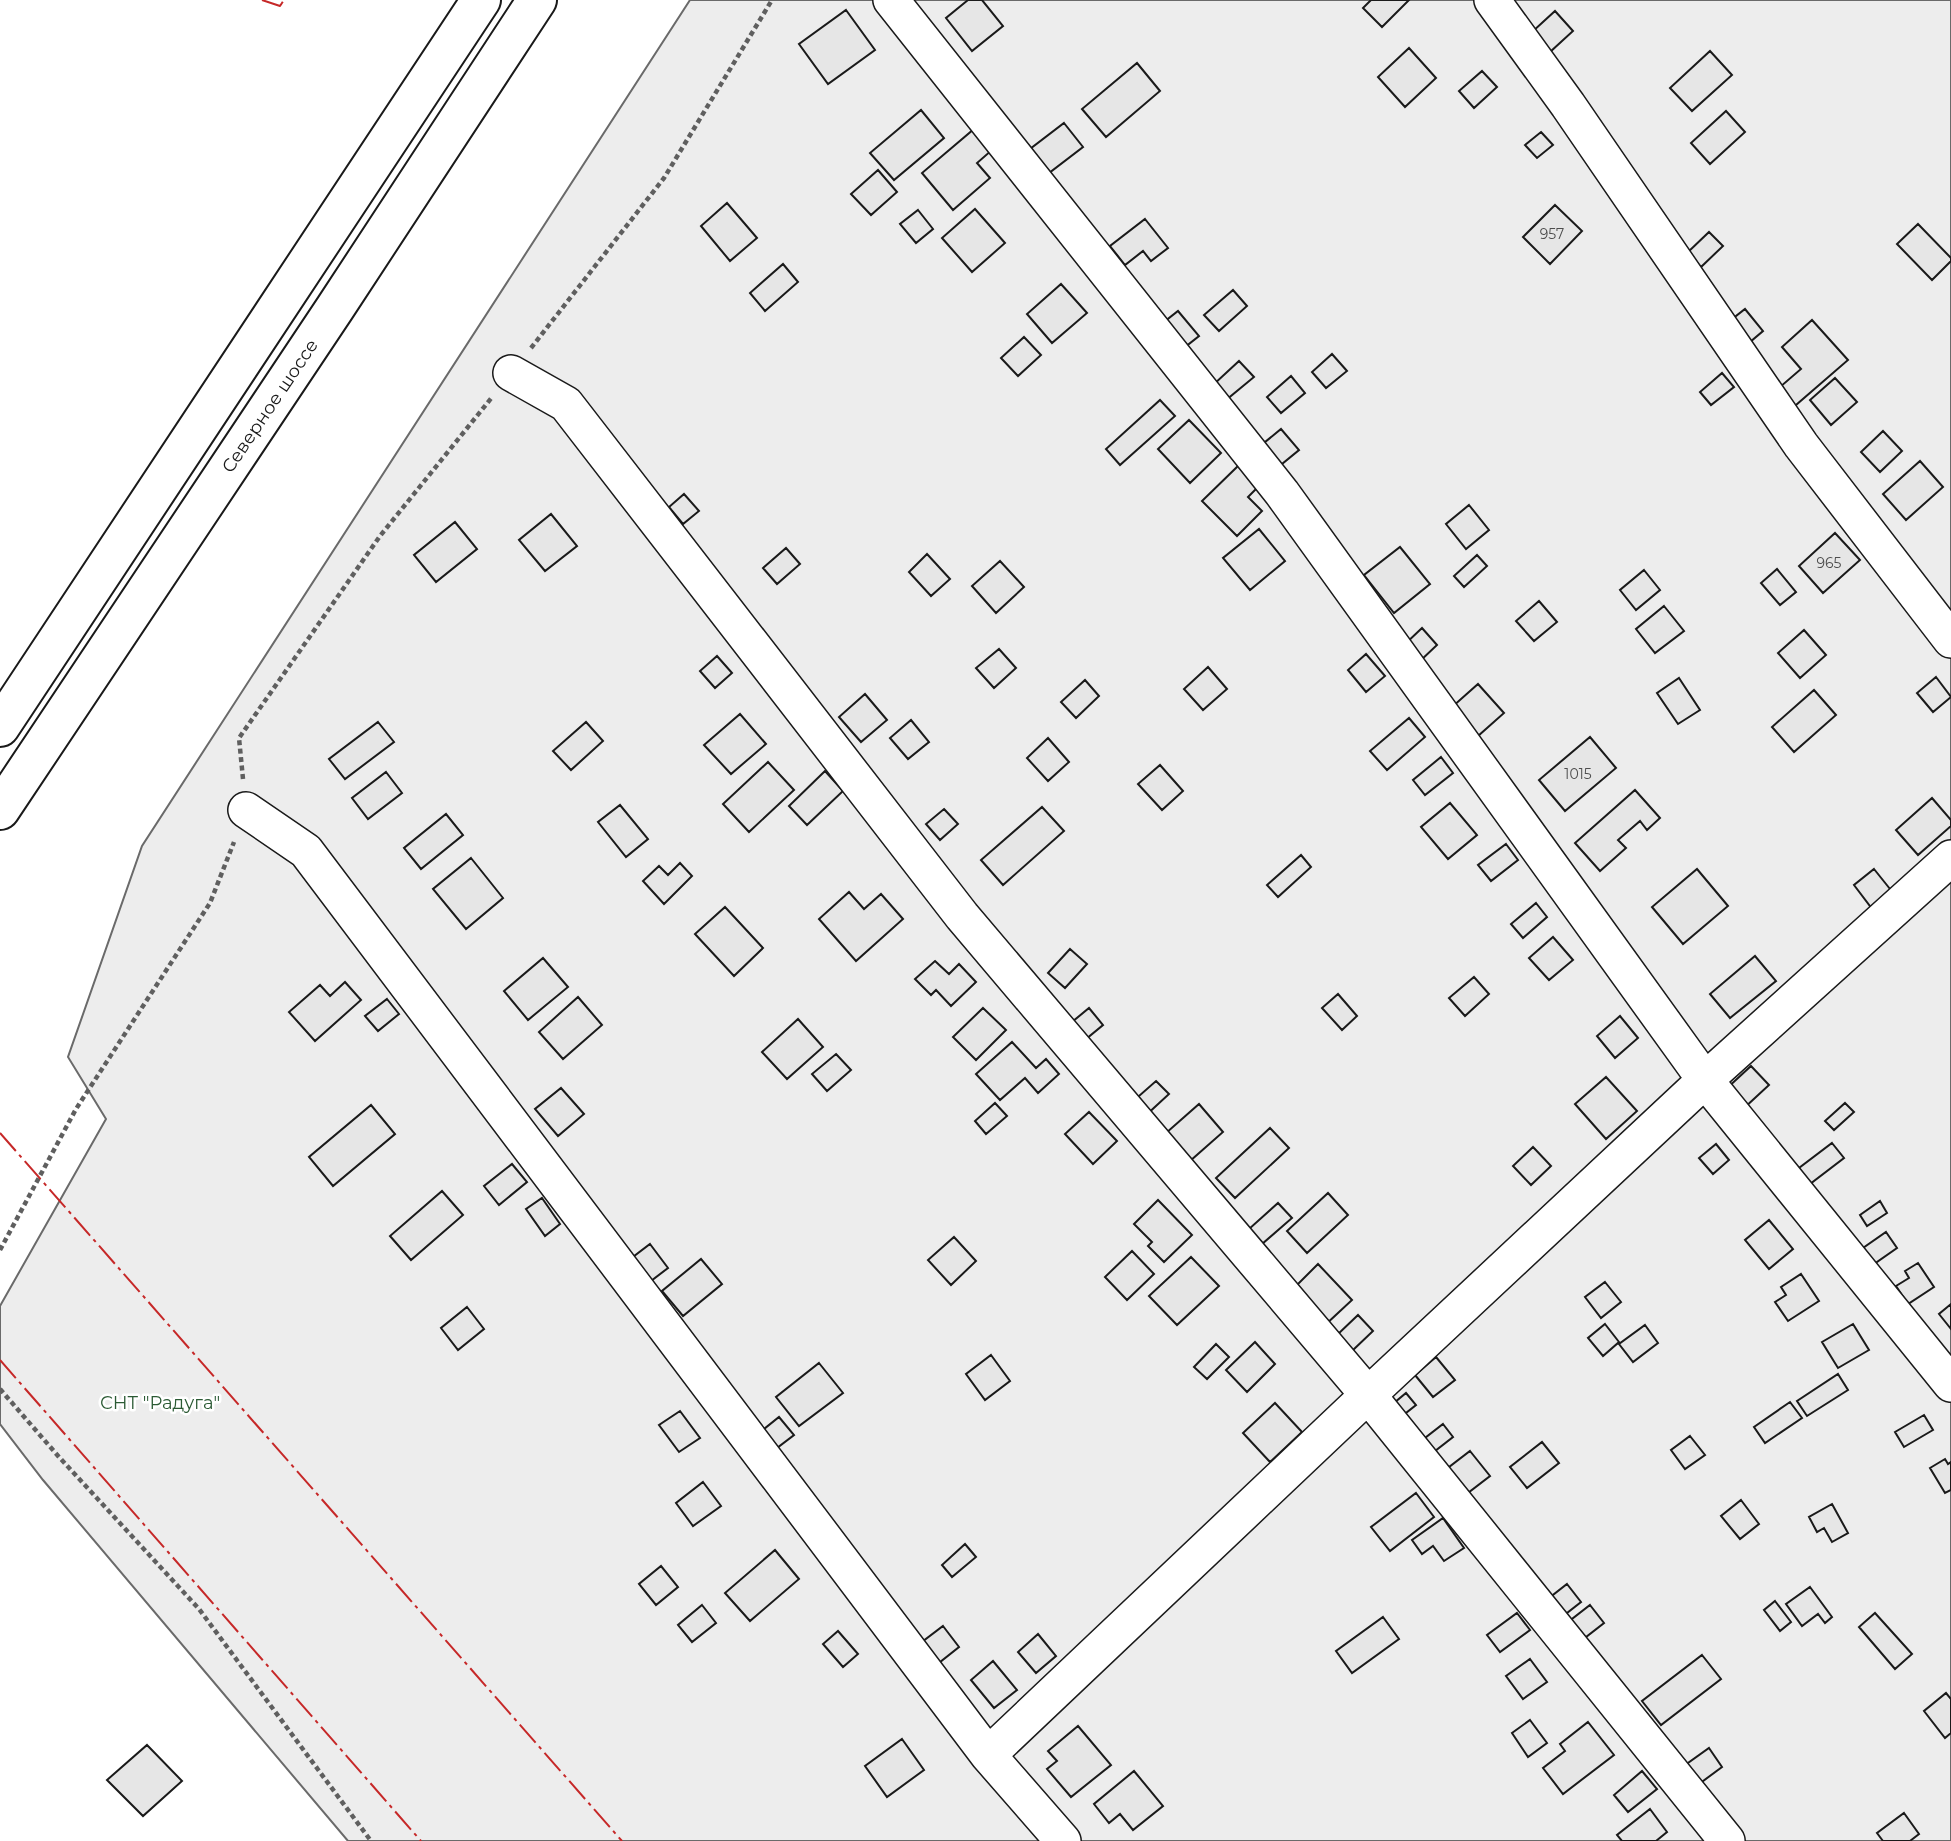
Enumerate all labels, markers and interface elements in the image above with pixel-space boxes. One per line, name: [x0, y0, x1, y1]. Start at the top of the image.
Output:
house number: 957: [1540, 225, 1564, 243]
street label: Северное шоссе: [217, 335, 323, 477]
house number: 965: [1817, 554, 1842, 572]
house number: 1015: [1564, 765, 1592, 783]
park label: СНТ "Радуга": [100, 1392, 220, 1414]

